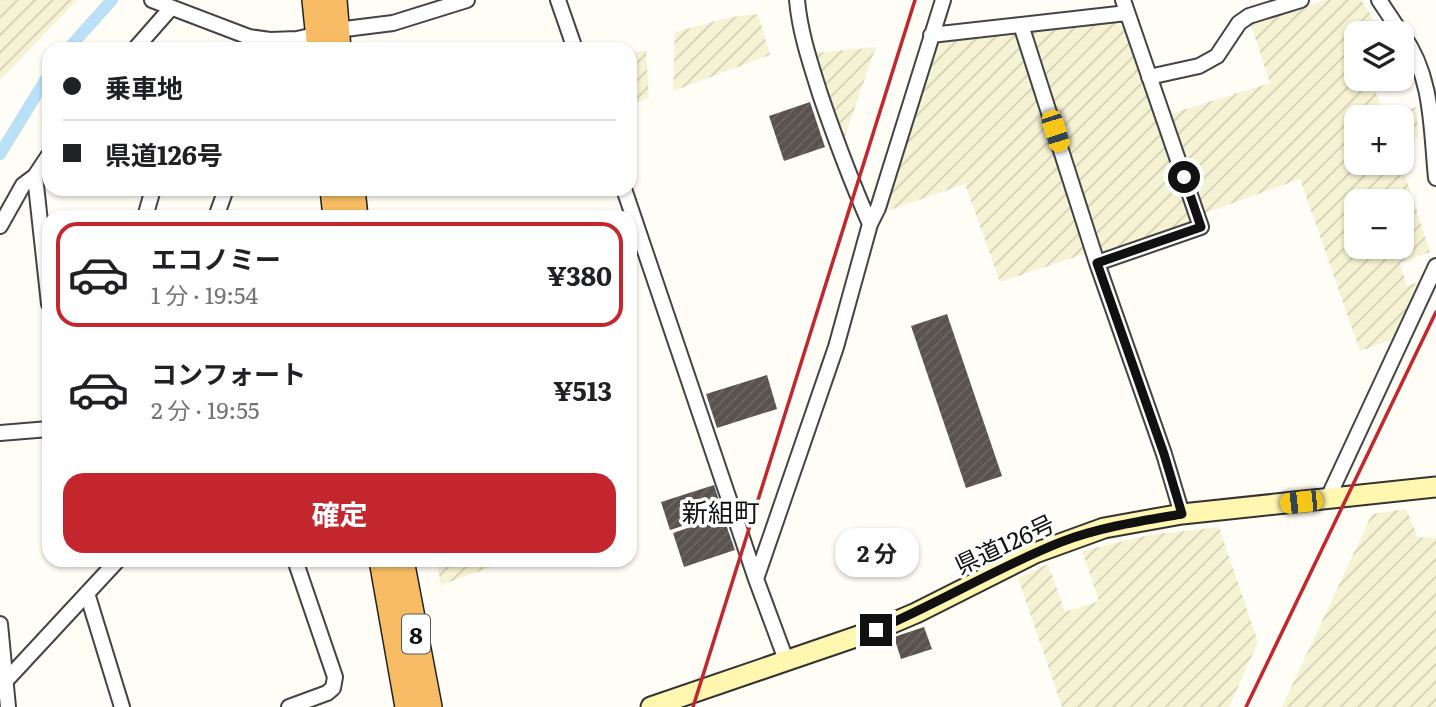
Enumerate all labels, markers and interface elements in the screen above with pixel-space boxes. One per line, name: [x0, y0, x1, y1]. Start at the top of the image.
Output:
map controls: [1344, 21, 1414, 259]
button: layers: [1344, 21, 1414, 91]
text: 乗車地: [105, 67, 183, 106]
button: +: [1344, 105, 1414, 175]
car: [1039, 108, 1072, 154]
text: 県道126号: [105, 134, 223, 173]
route start: [1168, 161, 1200, 193]
button: −: [1344, 189, 1414, 259]
text: エコノミー: [151, 238, 281, 277]
icon: car: [67, 243, 130, 306]
text: ¥380: [547, 255, 612, 294]
text: 1 分 · 19:54: [151, 277, 258, 311]
text: コンフォート: [151, 353, 306, 392]
icon: car: [67, 358, 130, 421]
text: ¥513: [553, 370, 612, 409]
text: 2 分 · 19:55: [151, 392, 260, 426]
button: 確定: [63, 473, 616, 553]
car: [1280, 489, 1323, 515]
district label: 新組町: [682, 491, 760, 530]
street label: 県道126号: [948, 505, 1060, 581]
callout: 2 分: [834, 528, 918, 578]
text: 2 分: [857, 535, 897, 569]
road number: 8: [402, 614, 430, 654]
route end: [860, 614, 892, 646]

